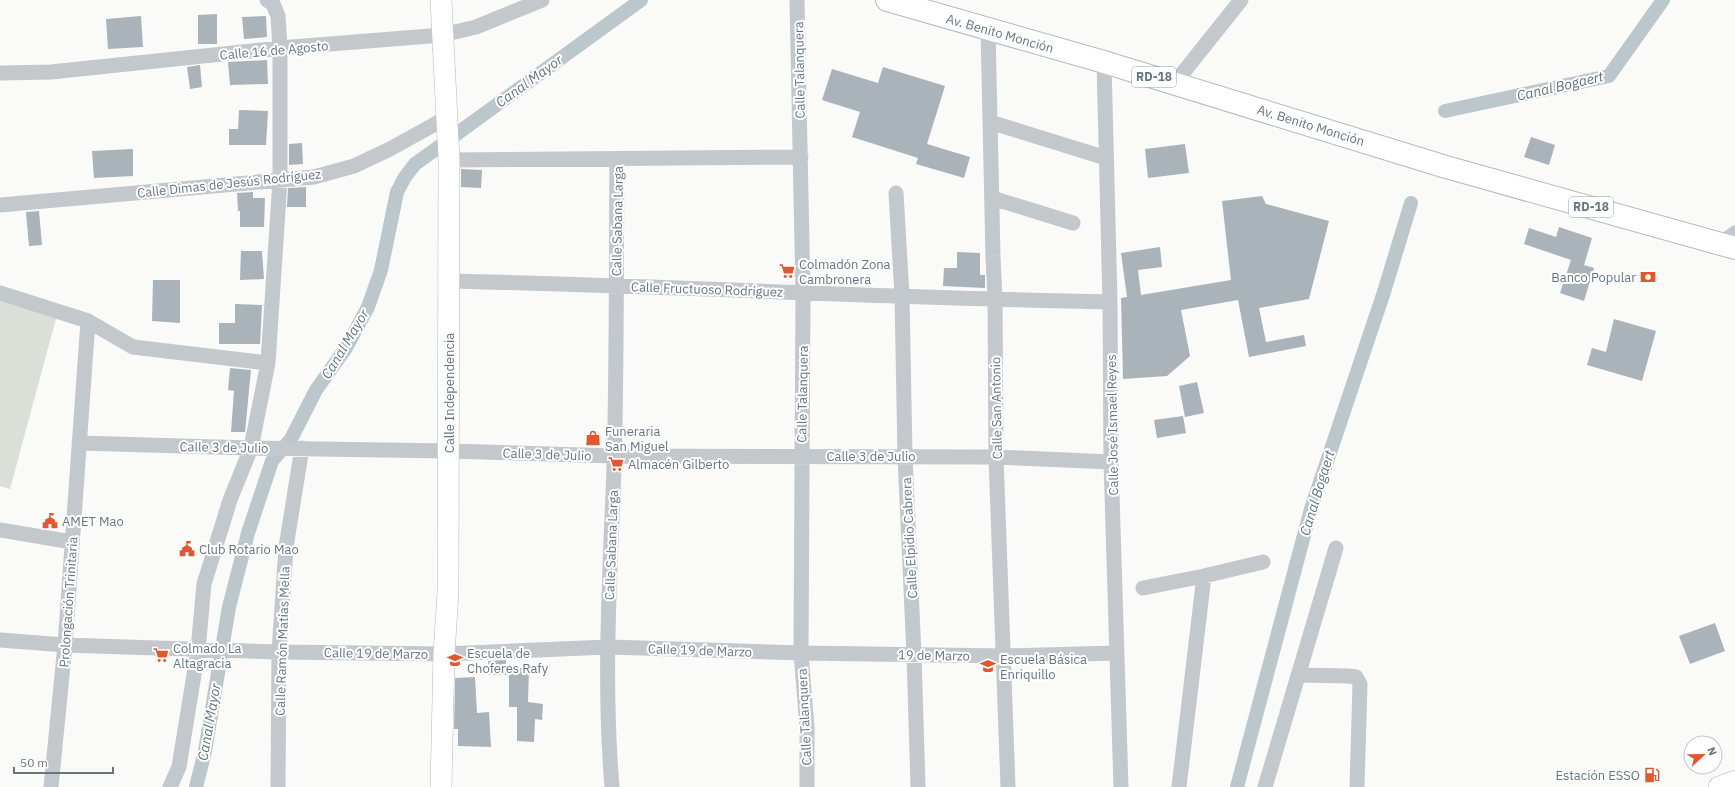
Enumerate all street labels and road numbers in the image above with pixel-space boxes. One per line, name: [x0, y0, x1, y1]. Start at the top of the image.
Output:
street label: Av. Benito Monción: [944, 10, 1056, 57]
street label: Calle Talanquera: [790, 21, 809, 119]
street label: Calle 16 de Agosto: [219, 37, 329, 64]
road number: RD-18: [1132, 67, 1176, 87]
street label: Av. Benito Monción: [1255, 101, 1367, 150]
street label: Calle Dimas de Jesús Rodríguez: [136, 165, 322, 202]
street label: Calle Sabana Larga: [608, 166, 627, 276]
road number: RD-18: [1569, 197, 1613, 217]
street label: Calle Fructuoso Rodríguez: [631, 278, 783, 301]
street label: Calle Independencia: [441, 333, 458, 453]
street label: Calle Talanquera: [793, 345, 812, 443]
street label: Calle José Ismael Reyes: [1103, 354, 1122, 496]
street label: Calle San Antonio: [987, 357, 1006, 459]
street label: Calle 3 de Julio: [179, 438, 269, 457]
street label: Calle 3 de Julio: [502, 444, 592, 465]
street label: Calle 3 de Julio: [827, 448, 915, 465]
street label: Calle Elpidio Cabrera: [898, 477, 921, 599]
street label: Calle Sabana Larga: [601, 490, 622, 600]
street label: Prolongación Trinitaria: [55, 536, 82, 668]
street label: Calle Ramón Matías Mella: [271, 566, 294, 716]
street label: Calle 19 de Marzo: [648, 640, 752, 661]
street label: Calle 19 de Marzo: [324, 644, 428, 663]
street label: 19 de Marzo: [898, 646, 970, 665]
street label: Calle Talanquera: [793, 668, 816, 766]

